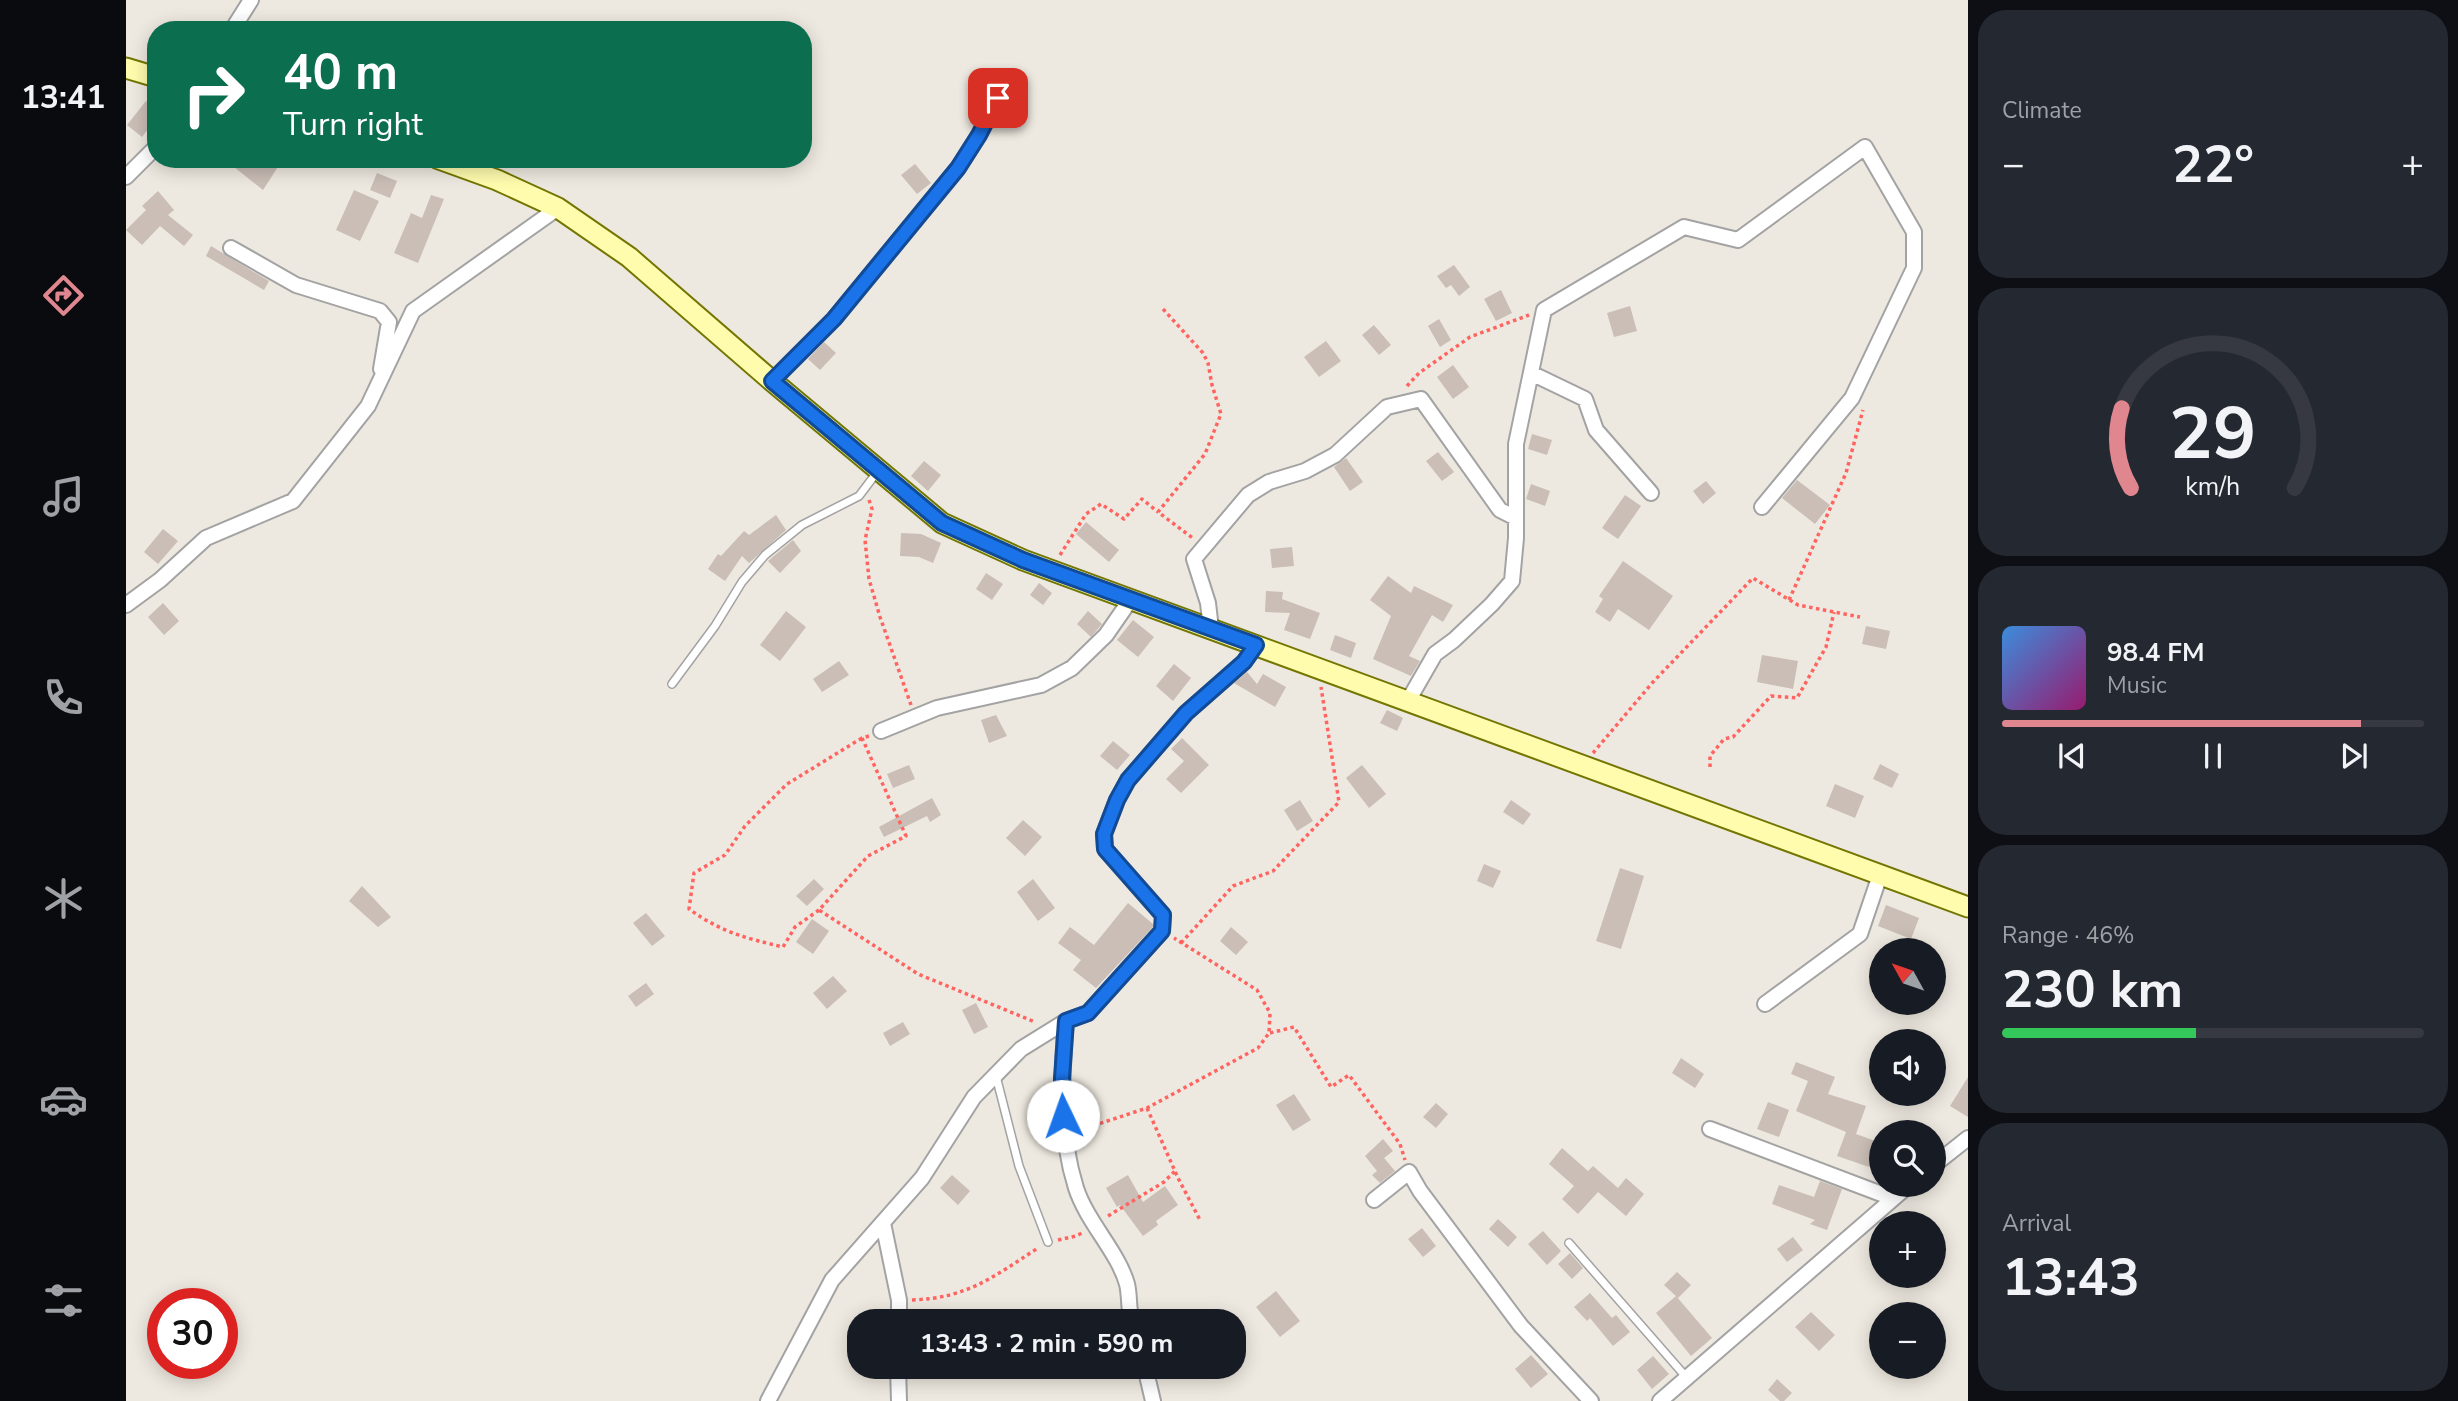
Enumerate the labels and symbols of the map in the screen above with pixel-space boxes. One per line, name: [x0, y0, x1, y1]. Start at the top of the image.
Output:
pin: [968, 68, 1028, 128]
north arrow: [1869, 938, 1946, 1015]
position arrow: [1026, 1079, 1100, 1153]
speed limit sign: 30: [147, 1288, 238, 1379]

